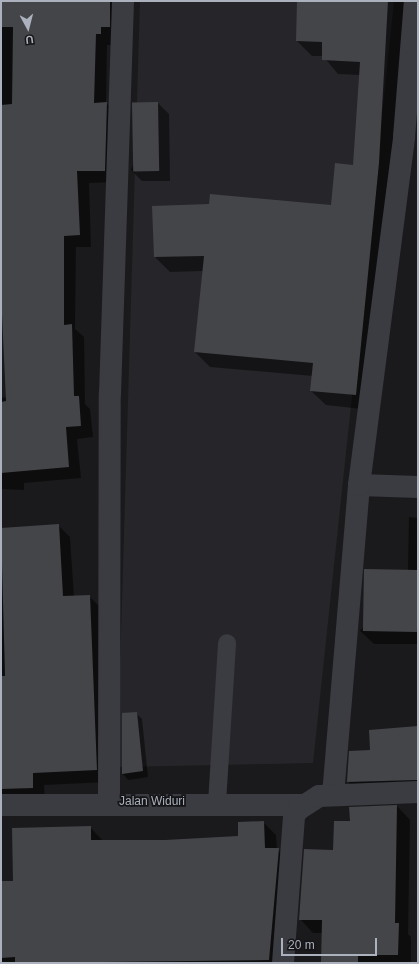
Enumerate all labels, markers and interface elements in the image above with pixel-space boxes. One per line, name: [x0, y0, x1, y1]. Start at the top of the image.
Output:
north arrow: [8, 8, 48, 48]
text: U: [25, 33, 34, 46]
street label: Jalan Widuri: [119, 795, 185, 809]
scale bar: [283, 930, 379, 956]
text: 20 m: [288, 938, 315, 952]

